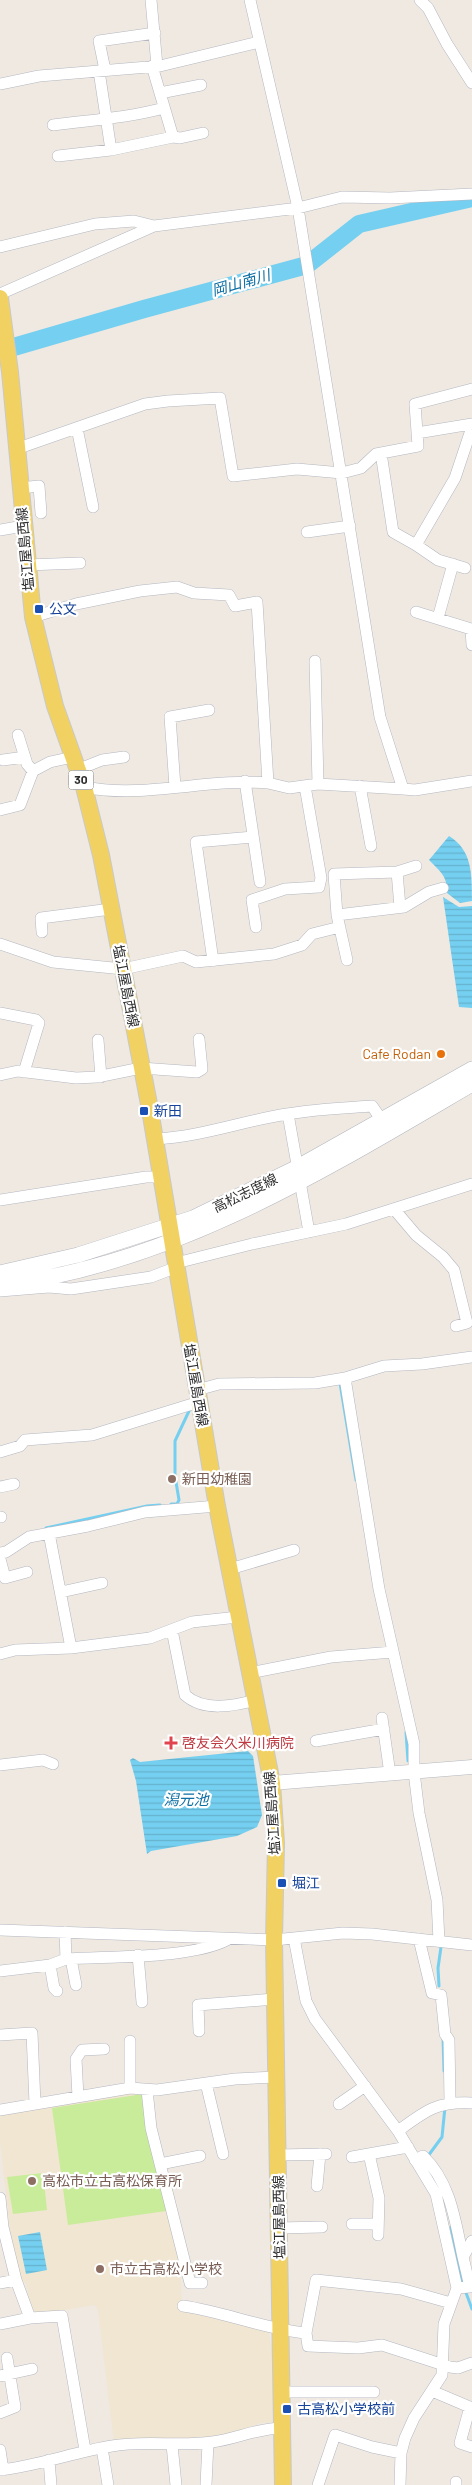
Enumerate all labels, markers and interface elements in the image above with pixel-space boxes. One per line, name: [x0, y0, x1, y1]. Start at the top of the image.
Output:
water label: 岡山南川: [209, 265, 274, 299]
street label: 塩江屋島西線: [12, 506, 37, 592]
place label: 公文: [49, 600, 77, 617]
marker: 公文: [33, 603, 45, 615]
road number: 30: [68, 770, 94, 790]
street label: 塩江屋島西線: [110, 943, 143, 1029]
place label: Cafe Rodan: [362, 1045, 431, 1062]
marker: Cafe Rodan: [435, 1048, 447, 1060]
place label: 新田: [154, 1102, 182, 1119]
marker: 新田: [138, 1105, 150, 1117]
street label: 高松志度線: [210, 1170, 280, 1216]
street label: 塩江屋島西線: [181, 1342, 212, 1428]
place label: 新田幼稚園: [182, 1470, 252, 1487]
marker: 新田幼稚園: [166, 1473, 178, 1485]
place label: 啓友会久米川病院: [182, 1734, 294, 1751]
marker: 啓友会久米川病院: [164, 1736, 178, 1750]
street label: 塩江屋島西線: [260, 1771, 283, 1856]
water label: 潟元池: [163, 1790, 210, 1808]
place label: 堀江: [292, 1874, 320, 1891]
marker: 堀江: [276, 1877, 288, 1889]
place label: 高松市立古高松保育所: [42, 2172, 182, 2189]
marker: 高松市立古高松保育所: [26, 2175, 38, 2187]
street label: 塩江屋島西線: [269, 2175, 288, 2259]
place label: 市立古高松小学校: [110, 2260, 222, 2277]
marker: 市立古高松小学校: [94, 2263, 106, 2275]
place label: 古高松小学校前: [297, 2400, 395, 2417]
marker: 古高松小学校前: [281, 2403, 293, 2415]

